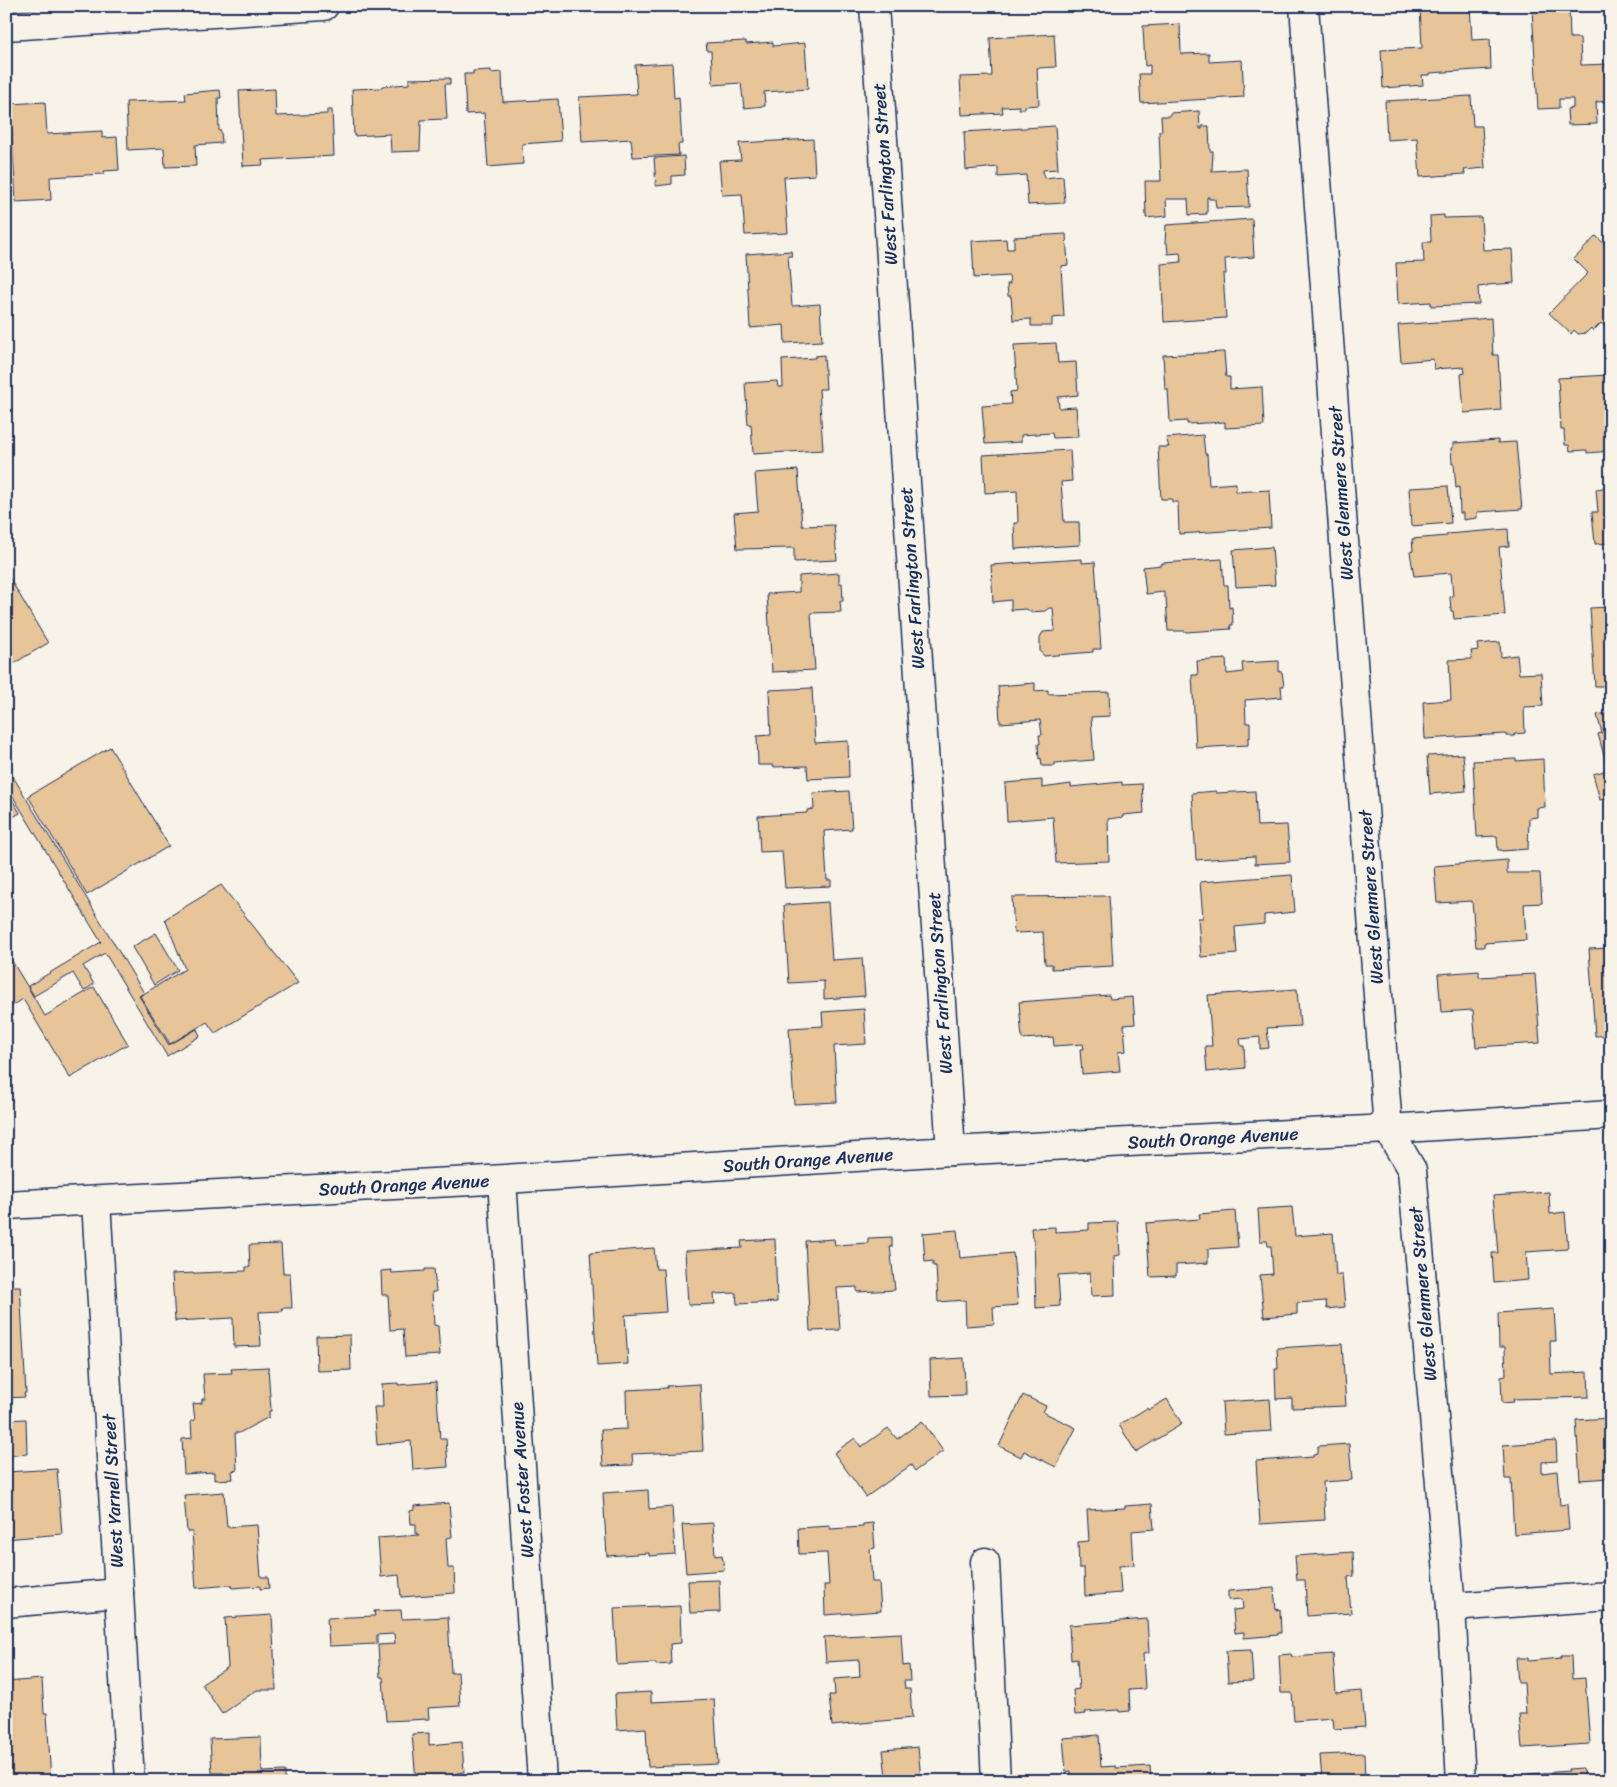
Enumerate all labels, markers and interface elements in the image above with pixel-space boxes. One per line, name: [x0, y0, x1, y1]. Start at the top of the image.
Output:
street label: West Farlington Street: [863, 82, 907, 266]
street label: West Glenmere Street: [1319, 404, 1363, 581]
street label: West Farlington Street: [890, 486, 934, 670]
street label: West Glenmere Street: [1349, 808, 1393, 985]
street label: West Farlington Street: [918, 891, 962, 1075]
street label: South Orange Avenue: [1127, 1118, 1299, 1158]
street label: South Orange Avenue: [722, 1138, 894, 1182]
street label: South Orange Avenue: [318, 1165, 490, 1205]
street label: West Glenmere Street: [1399, 1205, 1447, 1382]
street label: West Foster Avenue: [501, 1401, 543, 1559]
street label: West Yarnell Street: [93, 1413, 133, 1569]

